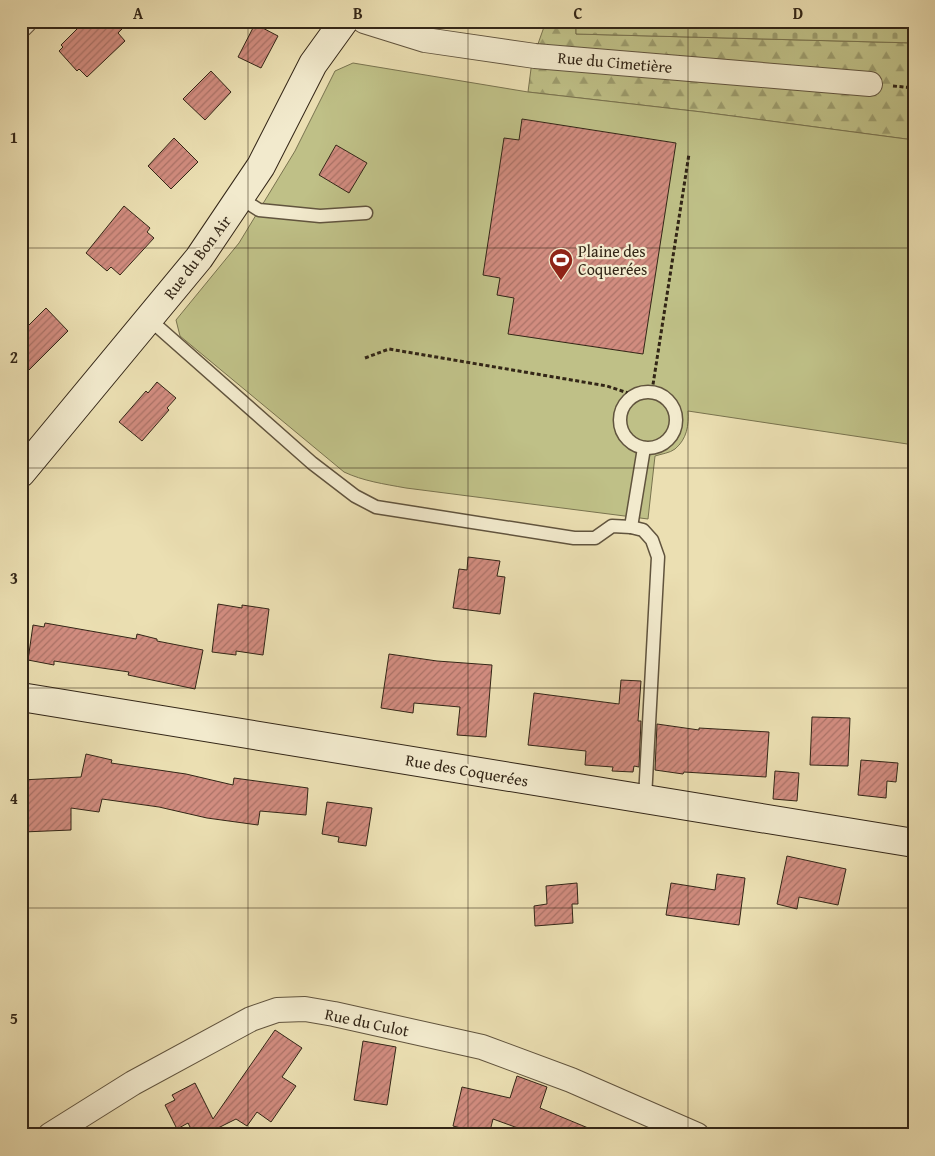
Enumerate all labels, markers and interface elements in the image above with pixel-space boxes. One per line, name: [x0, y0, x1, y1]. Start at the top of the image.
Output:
text: A: [133, 1, 144, 25]
text: B: [353, 1, 363, 25]
text: C: [573, 1, 583, 25]
text: D: [793, 1, 803, 25]
street label: Rue du Cimetière: [557, 45, 673, 79]
text: 1: [10, 125, 18, 149]
street label: Rue du Bon Air: [157, 209, 237, 304]
place label: Plaine des Coquerées: [578, 239, 647, 281]
sports icon: Plaine des Coquerées: [548, 247, 574, 281]
text: 2: [10, 345, 18, 369]
text: 3: [10, 566, 18, 590]
street label: Rue des Coquerées: [404, 747, 530, 793]
text: 4: [10, 786, 18, 810]
street label: Rue du Culot: [323, 1001, 412, 1043]
text: 5: [10, 1006, 18, 1030]

